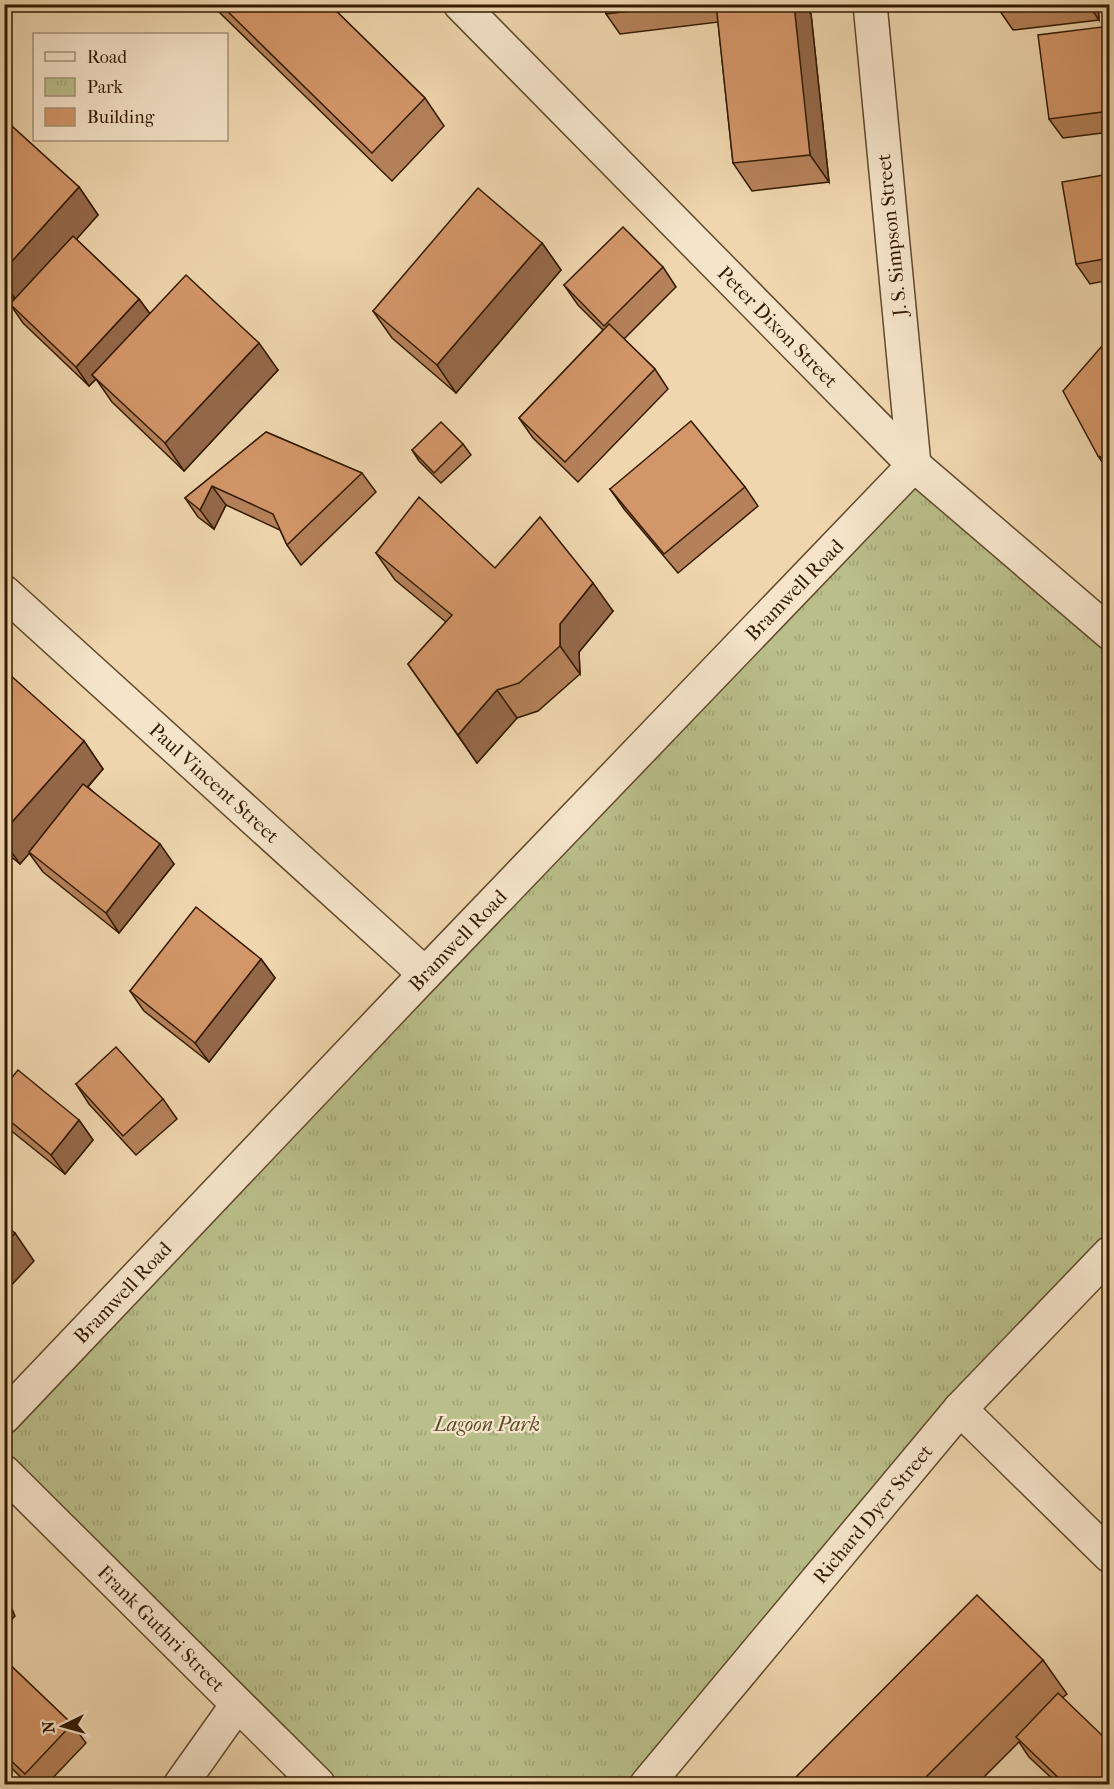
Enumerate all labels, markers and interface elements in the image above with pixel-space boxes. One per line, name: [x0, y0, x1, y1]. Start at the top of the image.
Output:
legend: [33, 33, 228, 141]
text: Road: [87, 47, 127, 68]
text: Park: [87, 77, 124, 98]
text: Building: [87, 107, 155, 128]
street label: J. S. Simpson Street: [872, 153, 912, 319]
street label: Peter Dixon Street: [713, 261, 843, 392]
street label: Bramwell Road: [740, 534, 849, 645]
street label: Paul Vincent Street: [145, 718, 284, 848]
street label: Bramwell Road: [404, 884, 512, 996]
street label: Bramwell Road: [69, 1236, 177, 1348]
park label: Lagoon Park: [432, 1413, 540, 1436]
street label: Richard Dyer Street: [808, 1440, 937, 1588]
street label: Frank Guthri Street: [93, 1560, 230, 1697]
north arrow: [33, 1696, 93, 1756]
text: N: [38, 1720, 59, 1734]

